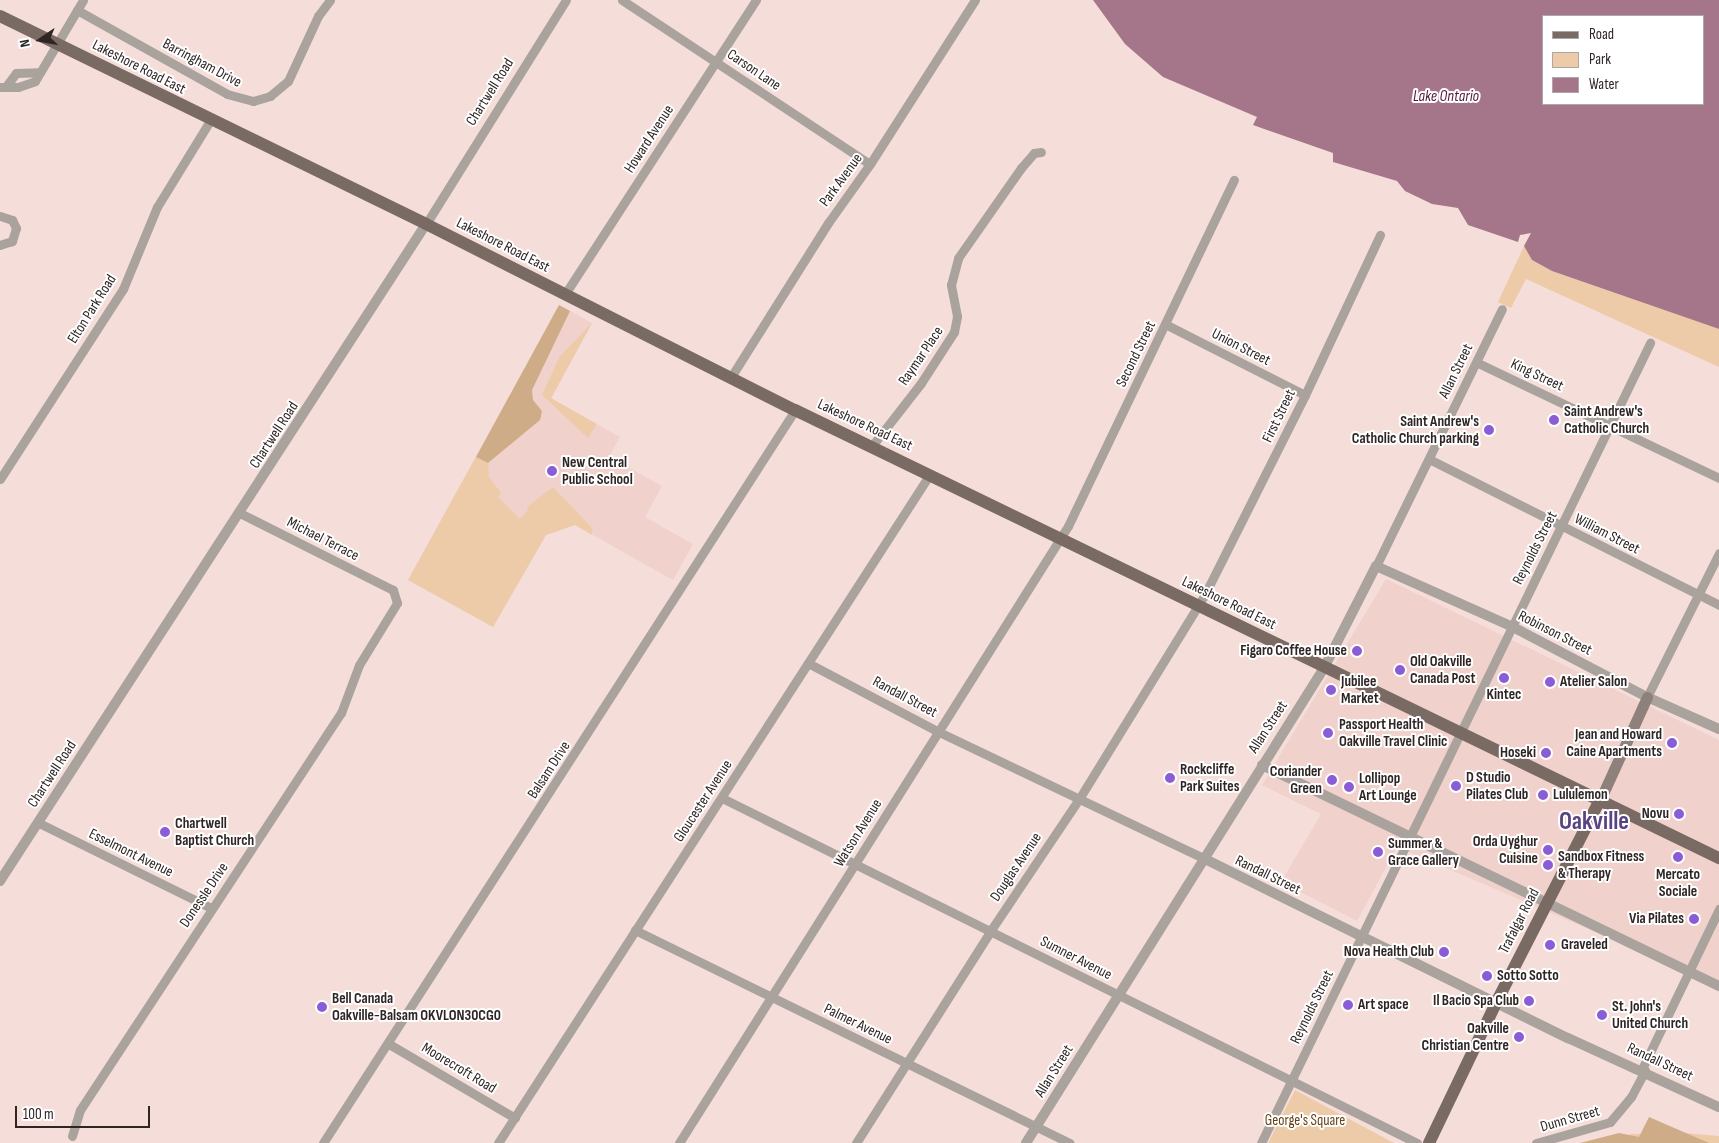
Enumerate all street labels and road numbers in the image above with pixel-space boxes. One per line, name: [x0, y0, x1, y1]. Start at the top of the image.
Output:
street label: Barringham Drive: [159, 35, 245, 91]
street label: Lakeshore Road East: [89, 36, 189, 98]
street label: Carson Lane: [724, 45, 784, 95]
street label: Chartwell Road: [462, 55, 518, 129]
street label: Howard Avenue: [620, 102, 678, 176]
street label: Park Avenue: [816, 150, 866, 210]
street label: Lakeshore Road East: [453, 214, 553, 276]
street label: Elton Park Road: [64, 271, 120, 347]
street label: Second Street: [1112, 318, 1160, 390]
street label: Raymar Place: [895, 323, 947, 389]
street label: Union Street: [1209, 325, 1273, 369]
street label: Allan Street: [1435, 341, 1477, 401]
street label: King Street: [1508, 355, 1566, 395]
street label: First Street: [1258, 387, 1300, 445]
street label: Lakeshore Road East: [815, 395, 915, 455]
street label: Chartwell Road: [246, 398, 302, 472]
street label: Reynolds Street: [1509, 508, 1561, 588]
street label: William Street: [1571, 510, 1643, 558]
street label: Michael Terrace: [284, 513, 362, 565]
street label: Lakeshore Road East: [1179, 572, 1279, 634]
street label: Robinson Street: [1515, 607, 1595, 659]
street label: Randall Street: [870, 672, 940, 722]
street label: Allan Street: [1245, 698, 1291, 756]
street label: Chartwell Road: [24, 737, 80, 811]
street label: Balsam Drive: [524, 738, 574, 802]
street label: Gloucester Avenue: [670, 757, 736, 845]
street label: Watson Avenue: [830, 796, 886, 870]
street label: Esselmont Avenue: [86, 825, 176, 881]
street label: Douglas Avenue: [986, 829, 1046, 905]
street label: Randall Street: [1232, 851, 1304, 899]
street label: Donessle Drive: [176, 859, 232, 931]
street label: Trafalgar Road: [1495, 885, 1543, 957]
street label: Sumner Avenue: [1037, 932, 1115, 984]
street label: Reynolds Street: [1286, 967, 1338, 1047]
street label: Palmer Avenue: [821, 1000, 895, 1048]
street label: Moorecroft Road: [418, 1039, 500, 1097]
street label: Randall Street: [1624, 1039, 1696, 1085]
street label: Allan Street: [1031, 1041, 1077, 1101]
street label: Dunn Street: [1538, 1102, 1602, 1136]

